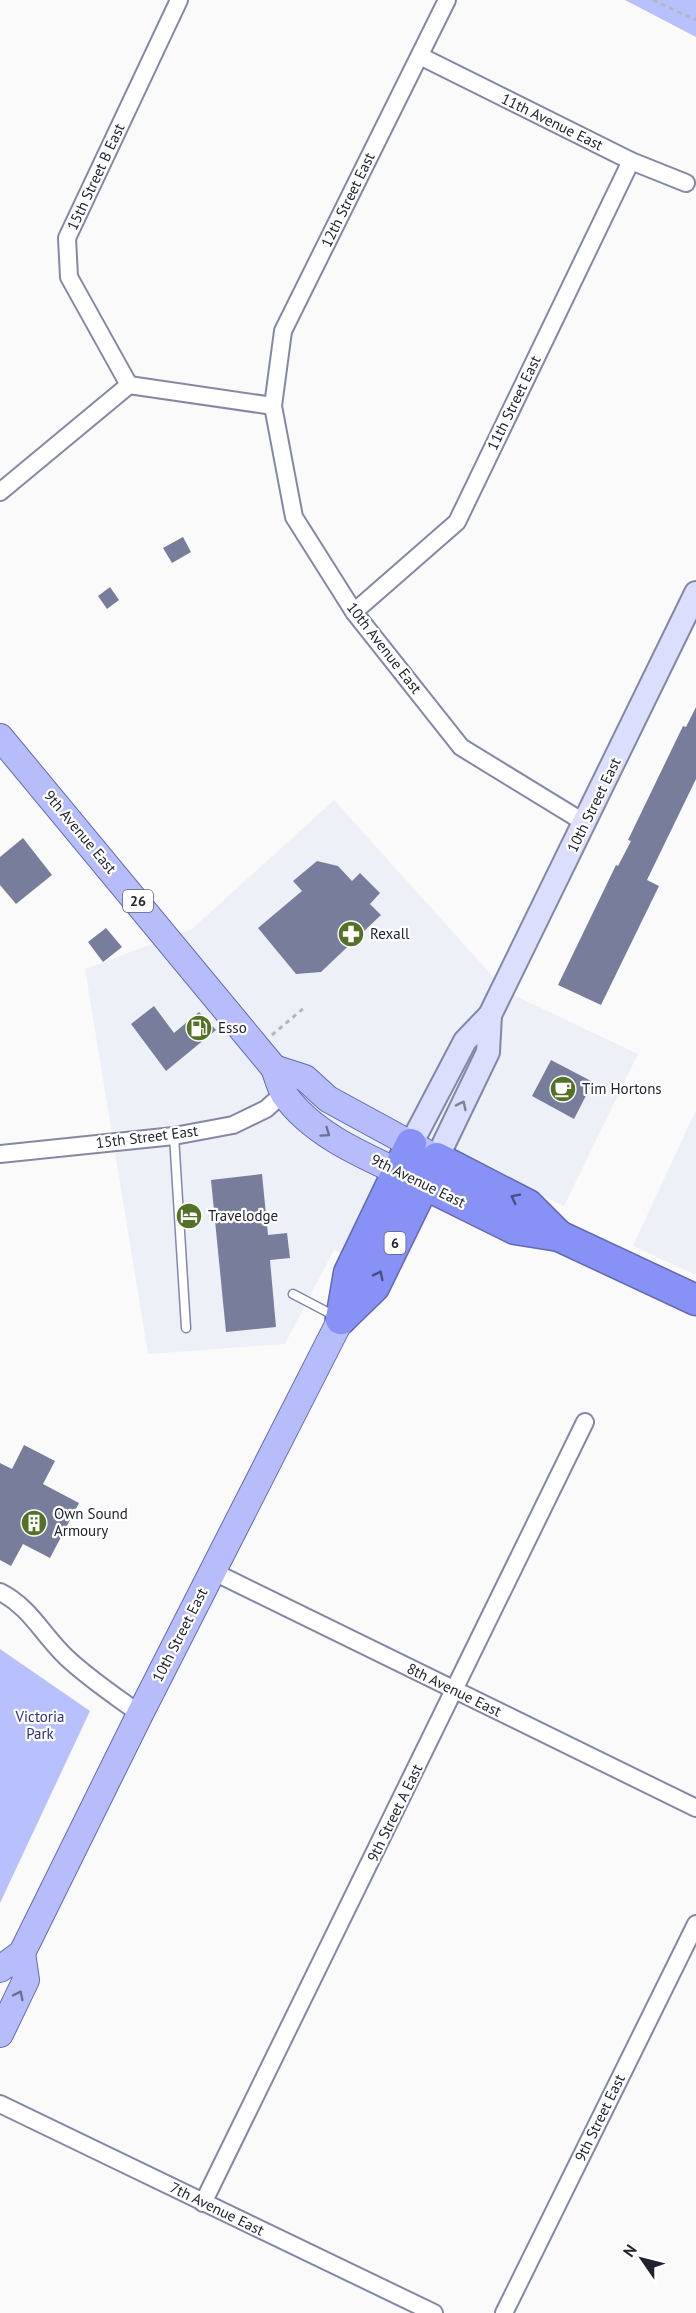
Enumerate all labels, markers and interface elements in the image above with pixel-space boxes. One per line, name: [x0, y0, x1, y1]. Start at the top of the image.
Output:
street label: 11th Avenue East: [498, 89, 606, 154]
street label: 15th Street B East: [63, 120, 129, 233]
street label: 12th Street East: [316, 149, 379, 250]
street label: 11th Street East: [482, 352, 545, 453]
street label: 10th Avenue East: [343, 598, 426, 697]
street label: 10th Street East: [562, 754, 625, 855]
street label: 9th Avenue East: [40, 786, 121, 877]
road number: 26: [123, 890, 153, 912]
pharmacy icon: Rexall: [336, 919, 366, 949]
place label: Rexall: [370, 924, 410, 943]
fuel station icon: Esso: [184, 1013, 214, 1043]
place label: Esso: [218, 1018, 247, 1037]
cafe icon: Tim Hortons: [548, 1074, 578, 1104]
place label: Tim Hortons: [582, 1079, 662, 1098]
one-way arrow: [455, 1100, 467, 1111]
street label: 15th Street East: [95, 1121, 199, 1152]
one-way arrow: [320, 1126, 331, 1137]
street label: 9th Avenue East: [368, 1149, 469, 1212]
one-way arrow: [511, 1194, 522, 1205]
hotel icon: Travelodge: [174, 1201, 204, 1231]
place label: Travelodge: [208, 1206, 278, 1225]
road number: 6: [384, 1232, 406, 1254]
one-way arrow: [372, 1271, 384, 1282]
place label: Own Sound Armoury: [54, 1504, 128, 1540]
building icon: Own Sound Armoury: [19, 1508, 49, 1538]
street label: 10th Street East: [148, 1585, 211, 1685]
street label: 8th Avenue East: [404, 1658, 505, 1721]
park label: Victoria Park: [15, 1707, 64, 1743]
street label: 9th Street A East: [363, 1761, 426, 1865]
one-way arrow: [12, 1990, 23, 2001]
street label: 9th Street East: [570, 2071, 629, 2164]
street label: 7th Avenue East: [167, 2178, 267, 2240]
north arrow: [612, 2229, 672, 2289]
text: N: [619, 2240, 641, 2260]

